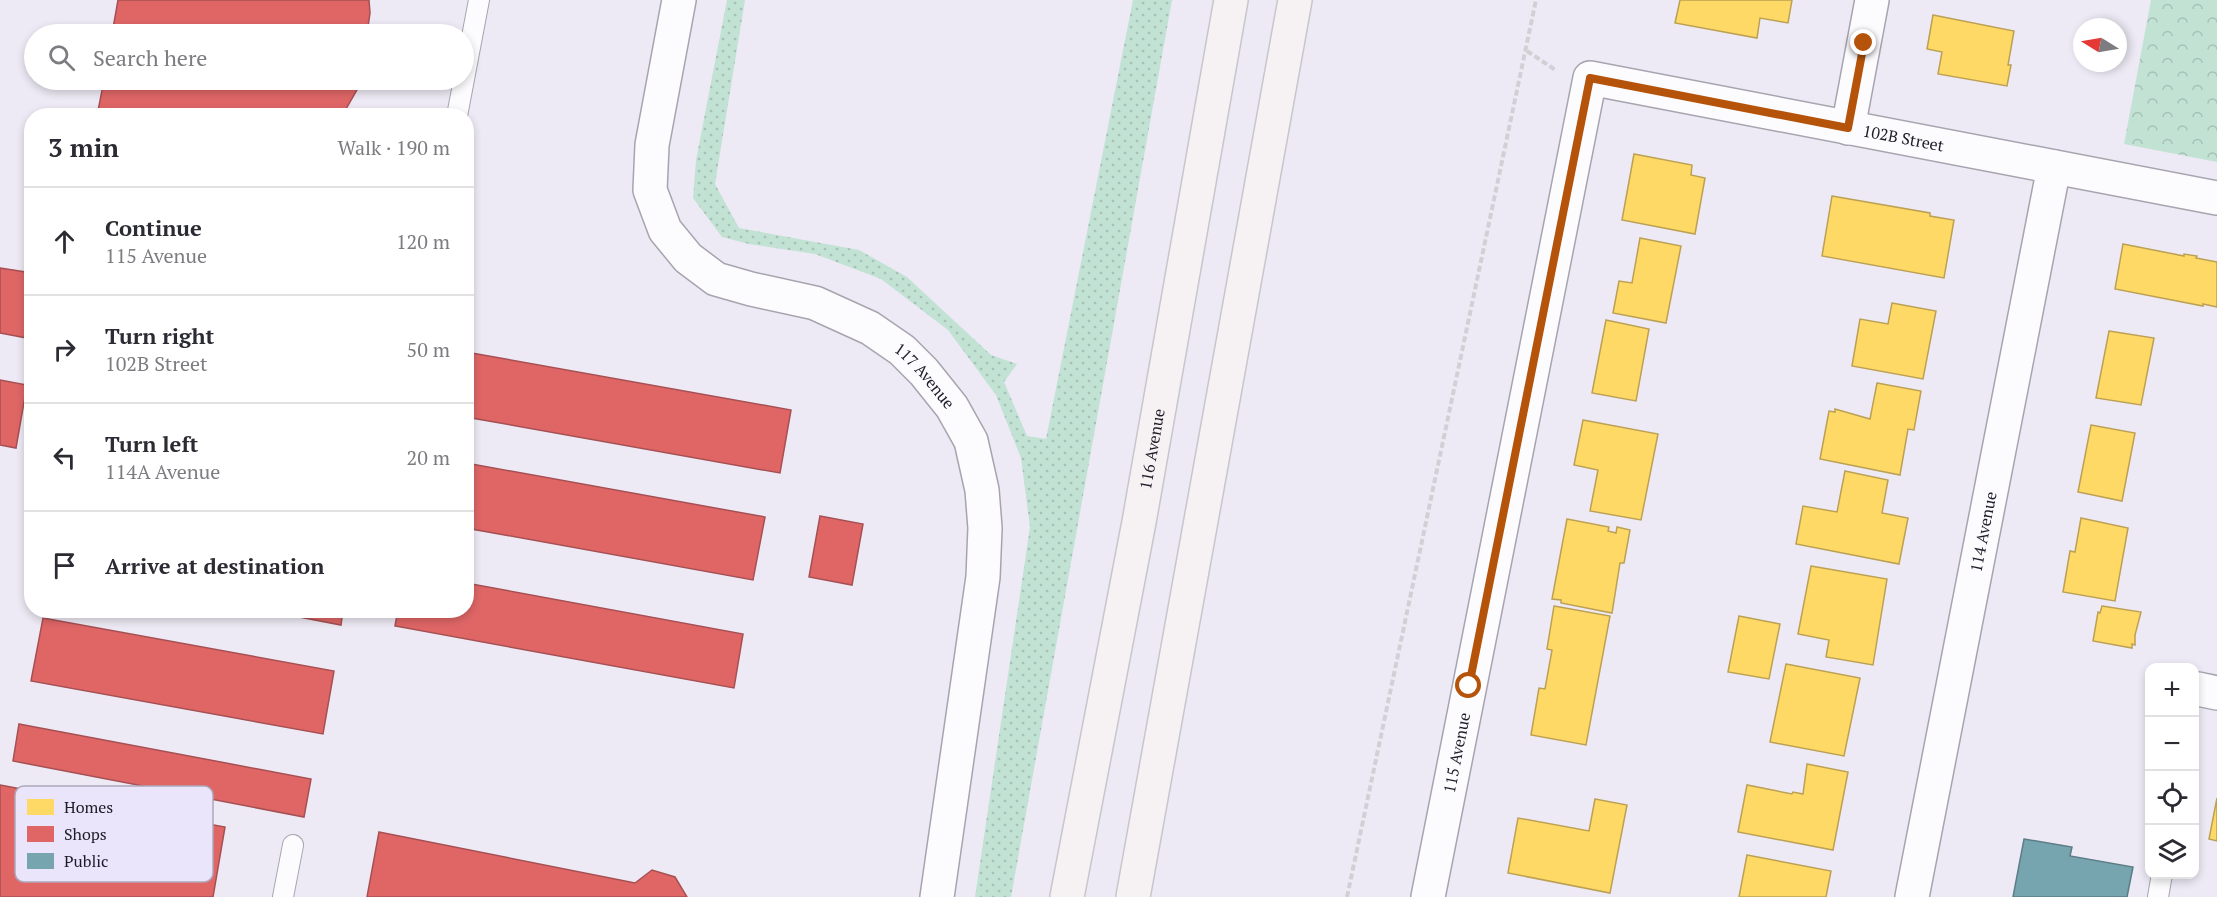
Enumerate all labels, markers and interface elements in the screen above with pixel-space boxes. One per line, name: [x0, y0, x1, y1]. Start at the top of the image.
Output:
north arrow: [2073, 18, 2127, 72]
search box: [24, 24, 474, 90]
route end: [1850, 29, 1876, 55]
icon: search: [45, 41, 78, 74]
text: Search here: [93, 43, 207, 72]
street label: 102B Street: [1861, 119, 1946, 157]
text: 3 min: [48, 130, 119, 164]
text: Walk · 190 m: [338, 134, 450, 161]
text: Continue: [105, 213, 202, 242]
icon: ahead: [48, 225, 81, 258]
text: 120 m: [396, 228, 450, 255]
text: 115 Avenue: [105, 242, 207, 269]
text: Turn right: [105, 321, 214, 350]
icon: right: [48, 333, 81, 366]
text: 50 m: [407, 336, 450, 363]
street label: 117 Avenue: [890, 337, 960, 413]
text: 102B Street: [105, 350, 208, 377]
street label: 116 Avenue: [1134, 407, 1170, 491]
text: Turn left: [105, 429, 198, 458]
icon: left: [48, 441, 81, 474]
text: 20 m: [407, 444, 450, 471]
text: 114A Avenue: [105, 458, 220, 485]
street label: 114 Avenue: [1964, 490, 2002, 574]
icon: arrive: [48, 549, 81, 582]
text: Arrive at destination: [105, 551, 324, 580]
map controls: [2145, 663, 2199, 879]
button: +: [2145, 663, 2199, 717]
route start: [1455, 672, 1481, 698]
street label: 115 Avenue: [1438, 711, 1475, 795]
button: −: [2145, 717, 2199, 771]
button: locate: [2145, 771, 2199, 825]
legend: [15, 786, 213, 882]
text: Homes: [64, 796, 113, 818]
text: Shops: [64, 823, 107, 845]
button: layers: [2145, 825, 2199, 879]
text: Public: [64, 850, 109, 872]

